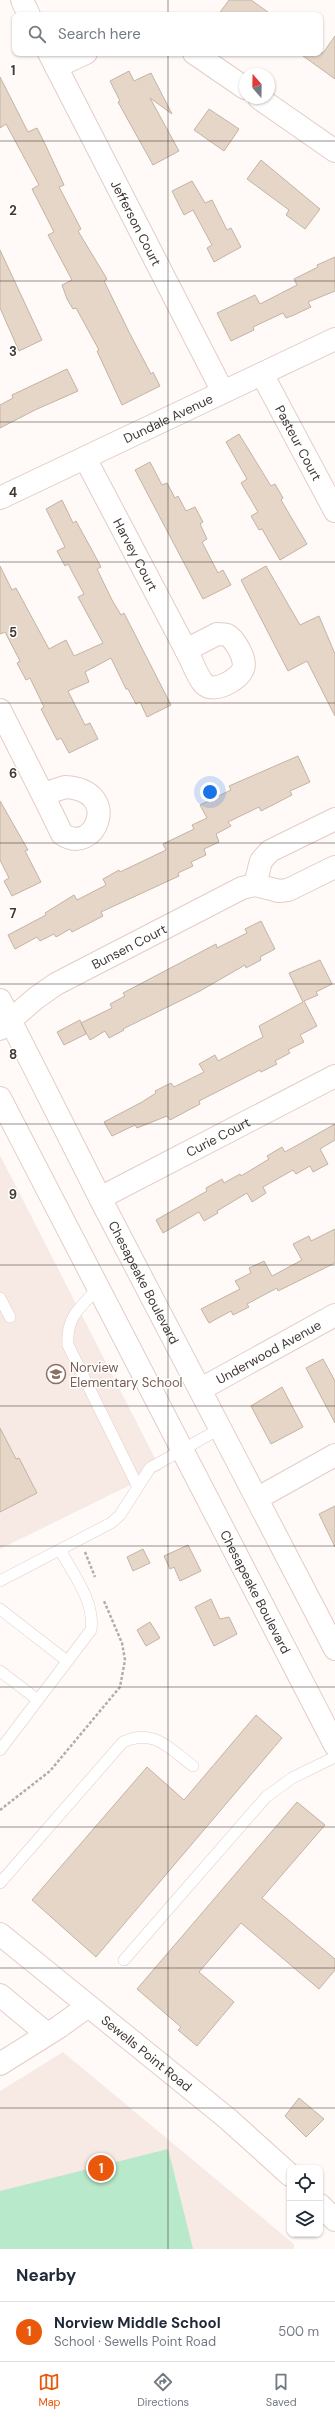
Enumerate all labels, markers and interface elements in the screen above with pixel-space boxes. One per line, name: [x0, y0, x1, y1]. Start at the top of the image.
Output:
search box: [12, 12, 323, 56]
icon: search: [26, 23, 48, 45]
text: Search here: [58, 24, 141, 44]
text: 1: [11, 62, 15, 79]
north arrow: [239, 68, 275, 104]
street label: Jefferson Court: [107, 177, 165, 269]
text: 2: [9, 202, 17, 219]
text: 3: [9, 343, 17, 360]
street label: Dundale Avenue: [121, 390, 216, 447]
street label: Pasteur Court: [272, 402, 326, 483]
text: 4: [9, 484, 17, 501]
street label: Harvey Court: [110, 515, 162, 594]
text: 5: [9, 624, 17, 641]
text: 6: [9, 765, 17, 782]
your location: [200, 782, 220, 802]
text: 7: [10, 905, 17, 922]
street label: Bunsen Court: [89, 920, 169, 973]
text: 8: [9, 1046, 17, 1063]
street label: Curie Court: [183, 1113, 253, 1160]
text: 9: [9, 1186, 17, 1203]
street label: Chesapeake Boulevard: [105, 1218, 183, 1347]
street label: Underwood Avenue: [213, 1316, 324, 1388]
place label: Norview Elementary School: [70, 1359, 183, 1391]
school or university icon: Norview Elementary School: [45, 1363, 67, 1385]
street label: Chesapeake Boulevard: [217, 1527, 295, 1656]
street label: Sewells Point Road: [98, 2011, 196, 2095]
pin: 1: [88, 2153, 114, 2183]
map controls: [287, 2165, 323, 2237]
button: locate: [287, 2165, 323, 2201]
button: layers: [287, 2201, 323, 2237]
text: Nearby: [16, 2264, 76, 2286]
text: Norview Middle School: [54, 2313, 221, 2333]
text: 1: [27, 2323, 31, 2340]
text: 500 m: [278, 2323, 319, 2340]
text: School · Sewells Point Road: [54, 2333, 216, 2350]
tab: Map: [38, 2371, 61, 2409]
tab: Directions: [137, 2371, 189, 2409]
tab: Saved: [266, 2371, 297, 2409]

